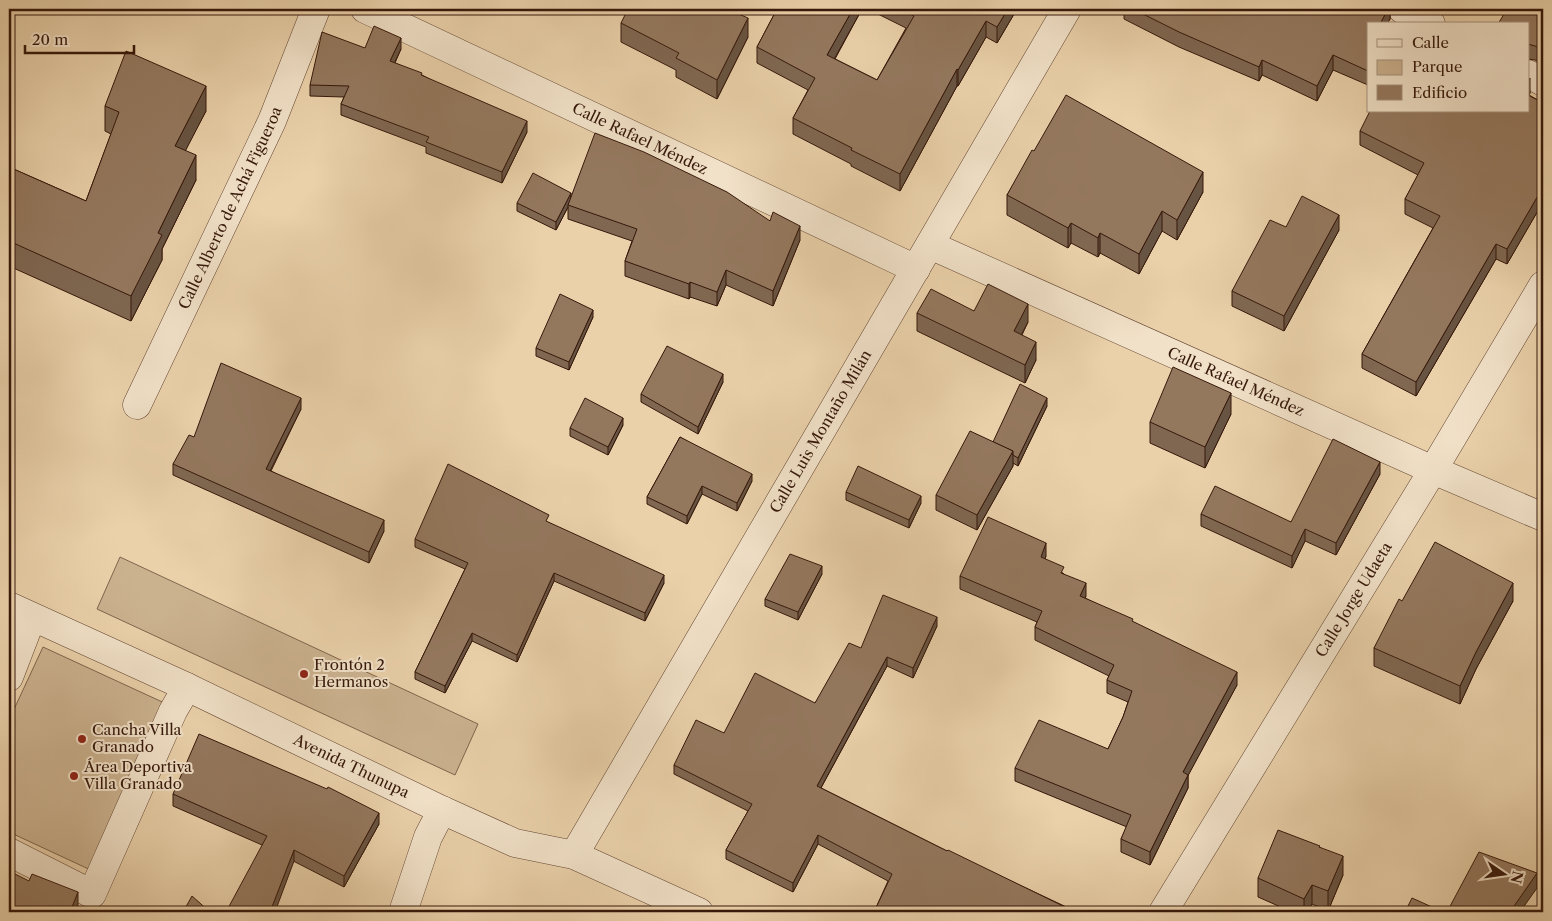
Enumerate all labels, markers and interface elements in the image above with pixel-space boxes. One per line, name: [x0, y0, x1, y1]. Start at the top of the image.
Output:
scale bar: [25, 22, 134, 54]
legend: [1367, 22, 1530, 112]
text: 20 m: [32, 30, 68, 49]
text: Calle: [1412, 33, 1449, 52]
text: Parque: [1412, 57, 1462, 76]
text: Edificio: [1412, 83, 1467, 102]
street label: Calle Rafael Méndez: [569, 98, 711, 179]
street label: Calle Alberto de Achá Figueroa: [174, 104, 286, 312]
street label: Calle Rafael Méndez: [1165, 342, 1308, 420]
street label: Calle Luis Montaño Milán: [765, 346, 876, 516]
street label: Calle Jorge Udaeta: [1311, 538, 1396, 660]
place label: Frontón 2 Hermanos: [314, 655, 388, 691]
marker: Frontón 2 Hermanos: [298, 668, 310, 680]
place label: Cancha Villa Granado: [92, 720, 182, 756]
street label: Avenida Thunupa: [290, 729, 413, 802]
marker: Cancha Villa Granado: [76, 733, 88, 745]
place label: Área Deportiva Villa Granado: [83, 757, 192, 793]
marker: Área Deportiva Villa Granado: [68, 770, 80, 782]
north arrow: [1480, 848, 1530, 898]
text: N: [1507, 869, 1527, 885]

